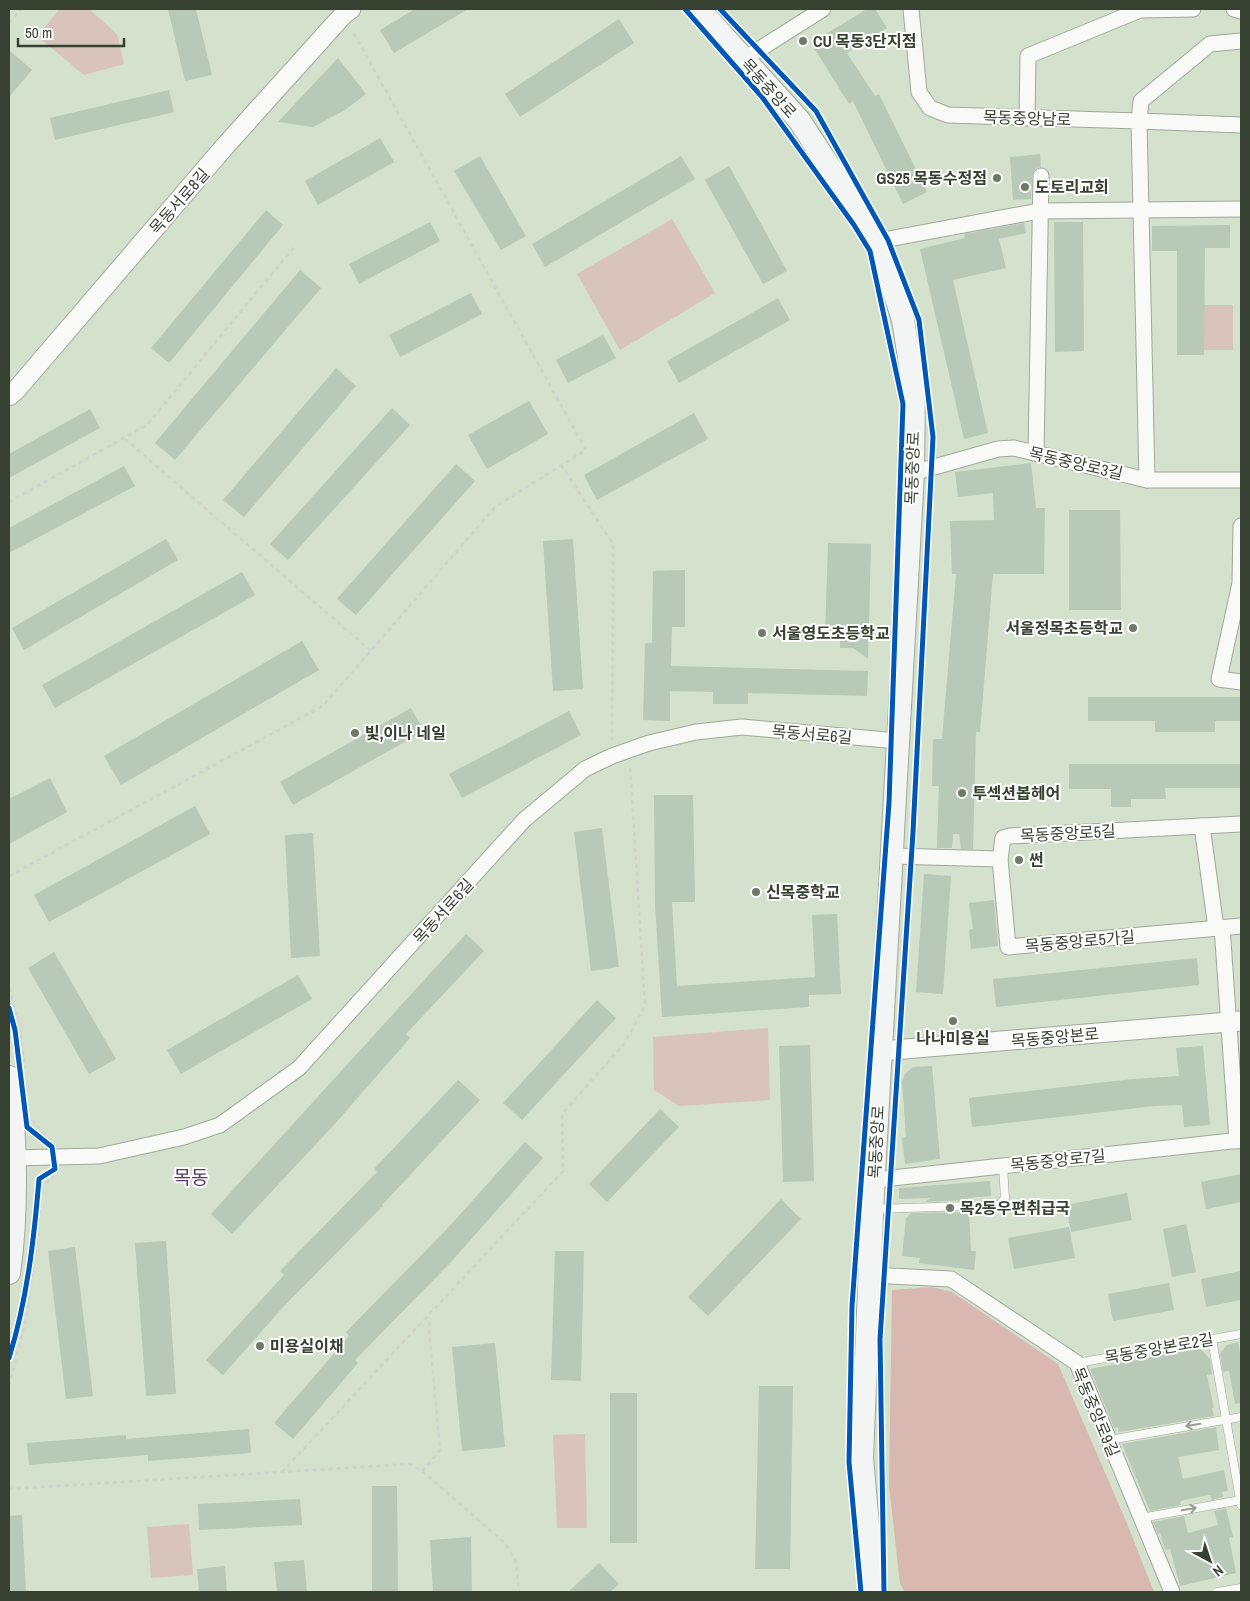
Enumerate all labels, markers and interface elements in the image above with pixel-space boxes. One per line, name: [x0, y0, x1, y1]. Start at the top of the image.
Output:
scale bar: [18, 15, 124, 47]
text: 50 m: [25, 22, 52, 43]
place label: CU 목동3단지점: [813, 30, 917, 52]
marker: CU 목동3단지점: [797, 35, 809, 47]
street label: 목동중앙로: [736, 53, 802, 123]
street label: 목동중앙남로: [982, 105, 1072, 131]
street label: 목동서로8길: [144, 163, 214, 239]
place label: GS25 목동수정점: [876, 167, 987, 189]
marker: GS25 목동수정점: [991, 172, 1003, 184]
place label: 도토리교회: [1035, 176, 1109, 198]
marker: 도토리교회: [1019, 181, 1031, 193]
street label: 목동중앙로: [900, 431, 924, 505]
street label: 목동중앙로3길: [1027, 442, 1125, 484]
place label: 서울정목초등학교: [1005, 617, 1123, 639]
place label: 서울영도초등학교: [772, 622, 890, 644]
marker: 서울정목초등학교: [1127, 622, 1139, 634]
marker: 서울영도초등학교: [756, 627, 768, 639]
street label: 목동서로6길: [771, 720, 853, 748]
place label: 빛,이나 네일: [365, 722, 446, 744]
marker: 빛,이나 네일: [349, 727, 361, 739]
place label: 투섹션봅헤어: [972, 782, 1060, 804]
marker: 투섹션봅헤어: [956, 787, 968, 799]
street label: 목동중앙로5길: [1020, 820, 1116, 846]
place label: 썬: [1029, 849, 1044, 871]
marker: 썬: [1013, 854, 1025, 866]
street label: 목동서로6길: [408, 874, 478, 948]
place label: 신목중학교: [766, 881, 840, 903]
marker: 신목중학교: [750, 886, 762, 898]
street label: 목동중앙로5가길: [1024, 925, 1136, 957]
marker: 나나미용실: [947, 1015, 959, 1027]
street label: 목동중앙본로: [1010, 1022, 1100, 1052]
place label: 나나미용실: [916, 1027, 990, 1049]
street label: 목동중앙로: [863, 1104, 889, 1179]
street label: 목동중앙로7길: [1009, 1144, 1107, 1176]
district label: 목동: [174, 1164, 208, 1190]
place label: 목2동우편취급국: [960, 1197, 1070, 1219]
marker: 목2동우편취급국: [944, 1202, 956, 1214]
street label: 목동중앙본로2길: [1103, 1328, 1215, 1368]
place label: 미용실이채: [270, 1335, 344, 1357]
marker: 미용실이채: [254, 1340, 266, 1352]
street label: 목동중앙로9길: [1067, 1364, 1125, 1460]
one-way arrow: [1186, 1420, 1202, 1430]
one-way arrow: [1181, 1504, 1197, 1513]
north arrow: [1185, 1536, 1235, 1586]
text: N: [1209, 1561, 1227, 1581]

